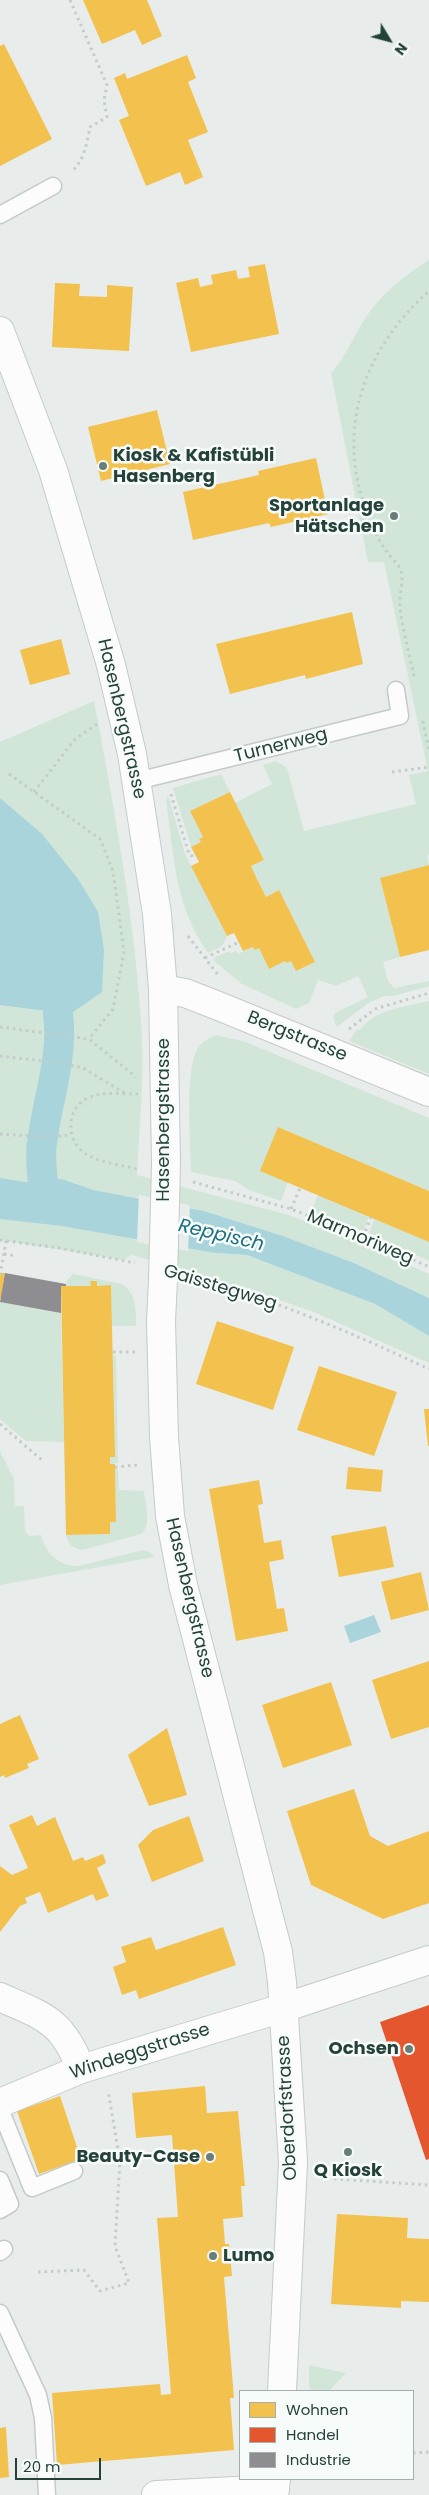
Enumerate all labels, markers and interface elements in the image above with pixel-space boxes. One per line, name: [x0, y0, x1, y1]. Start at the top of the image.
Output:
north arrow: [364, 15, 414, 65]
text: N: [390, 39, 412, 59]
place label: Kiosk & Kafistübli Hasenberg: [113, 445, 274, 488]
marker: Kiosk & Kafistübli Hasenberg: [97, 460, 109, 472]
place label: Sportanlage Hätschen: [269, 495, 384, 538]
marker: Sportanlage Hätschen: [388, 510, 400, 522]
street label: Hasenbergstrasse: [92, 637, 150, 801]
street label: Turnerweg: [232, 724, 330, 768]
street label: Bergstrasse: [244, 1007, 350, 1067]
street label: Hasenbergstrasse: [153, 1038, 175, 1202]
street label: Marmoriweg: [303, 1206, 417, 1270]
water label: Reppisch: [176, 1215, 266, 1257]
street label: Gaisstegweg: [161, 1261, 279, 1315]
street label: Hasenbergstrasse: [160, 1516, 218, 1680]
street label: Windeggstrasse: [67, 2019, 213, 2085]
street label: Oberdorfstrasse: [273, 2035, 303, 2181]
place label: Ochsen: [329, 2038, 399, 2060]
marker: Ochsen: [403, 2043, 415, 2055]
place label: Beauty-Case: [77, 2146, 200, 2168]
marker: Q Kiosk: [342, 2146, 354, 2158]
marker: Beauty-Case: [204, 2151, 216, 2163]
place label: Q Kiosk: [314, 2160, 382, 2182]
place label: Lumo: [223, 2245, 274, 2267]
marker: Lumo: [207, 2250, 219, 2262]
legend: [239, 2390, 414, 2480]
text: Wohnen: [286, 2399, 348, 2420]
text: Handel: [286, 2424, 339, 2445]
scale bar: [18, 2448, 104, 2480]
text: Industrie: [286, 2449, 351, 2470]
text: 20 m: [23, 2456, 61, 2477]

